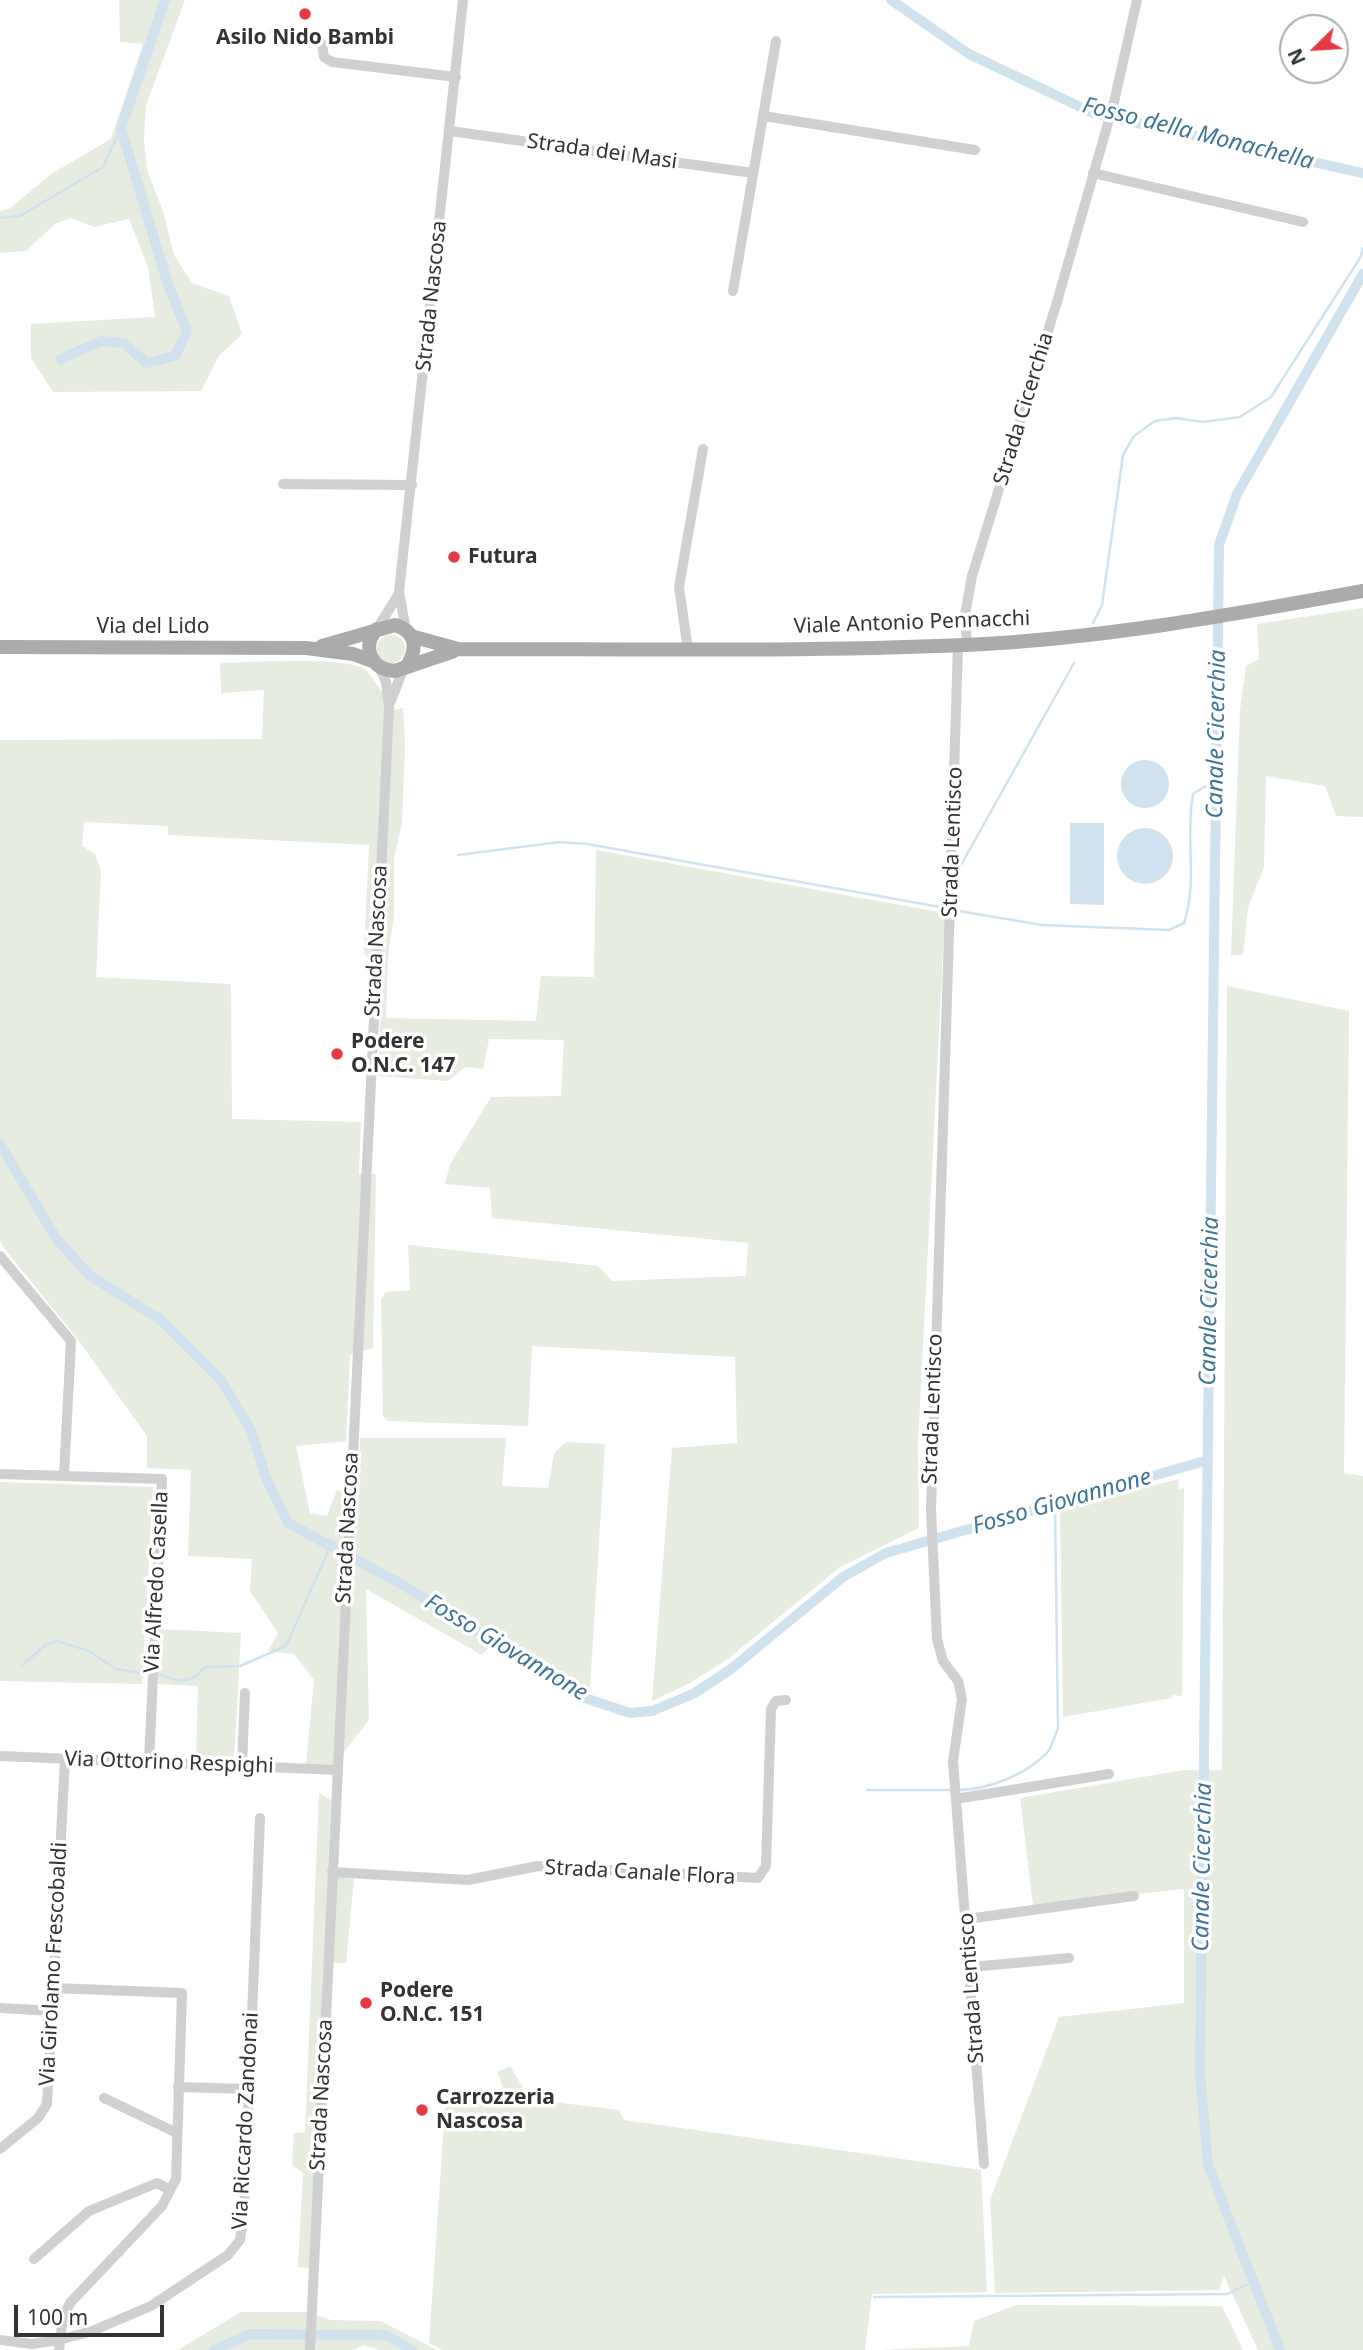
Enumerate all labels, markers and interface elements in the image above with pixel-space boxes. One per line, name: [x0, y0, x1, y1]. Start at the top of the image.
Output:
marker: Asilo Nido Bambi: [297, 6, 313, 22]
north arrow: [1279, 14, 1349, 84]
place label: Asilo Nido Bambi: [216, 25, 394, 51]
text: N: [1282, 44, 1312, 69]
water label: Fosso della Monachella: [1080, 92, 1316, 176]
street label: Strada dei Masi: [525, 129, 679, 175]
street label: Strada Nascosa: [412, 219, 452, 373]
street label: Strada Cicerchia: [989, 330, 1059, 488]
place label: Futura: [468, 544, 537, 570]
marker: Futura: [446, 549, 462, 565]
street label: Viale Antonio Pennacchi: [793, 606, 1031, 640]
street label: Via del Lido: [97, 614, 209, 640]
water label: Canale Cicerchia: [1202, 649, 1232, 819]
street label: Strada Lentisco: [938, 766, 968, 918]
street label: Strada Nascosa: [360, 865, 394, 1017]
place label: Podere O.N.C. 147: [351, 1029, 455, 1079]
marker: Podere O.N.C. 147: [329, 1046, 345, 1062]
water label: Canale Cicerchia: [1195, 1216, 1225, 1386]
street label: Strada Lentisco: [918, 1333, 948, 1485]
street label: Strada Nascosa: [331, 1452, 365, 1604]
water label: Fosso Giovannone: [969, 1463, 1155, 1541]
street label: Via Alfredo Casella: [140, 1490, 174, 1674]
water label: Fosso Giovannone: [420, 1589, 592, 1707]
street label: Via Ottorino Respighi: [64, 1747, 274, 1779]
water label: Canale Cicerchia: [1188, 1782, 1218, 1952]
street label: Via Girolamo Frescobaldi: [35, 1841, 73, 2087]
street label: Strada Canale Flora: [544, 1855, 736, 1891]
street label: Strada Lentisco: [954, 1912, 990, 2064]
place label: Podere O.N.C. 151: [380, 1978, 484, 2028]
marker: Podere O.N.C. 151: [358, 1995, 374, 2011]
street label: Via Riccardo Zandonai: [228, 2012, 264, 2230]
street label: Strada Nascosa: [305, 2019, 339, 2171]
place label: Carrozzeria Nascosa: [436, 2085, 555, 2135]
marker: Carrozzeria Nascosa: [414, 2102, 430, 2118]
scale bar: [18, 2290, 168, 2334]
text: 100 m: [27, 2303, 88, 2331]

